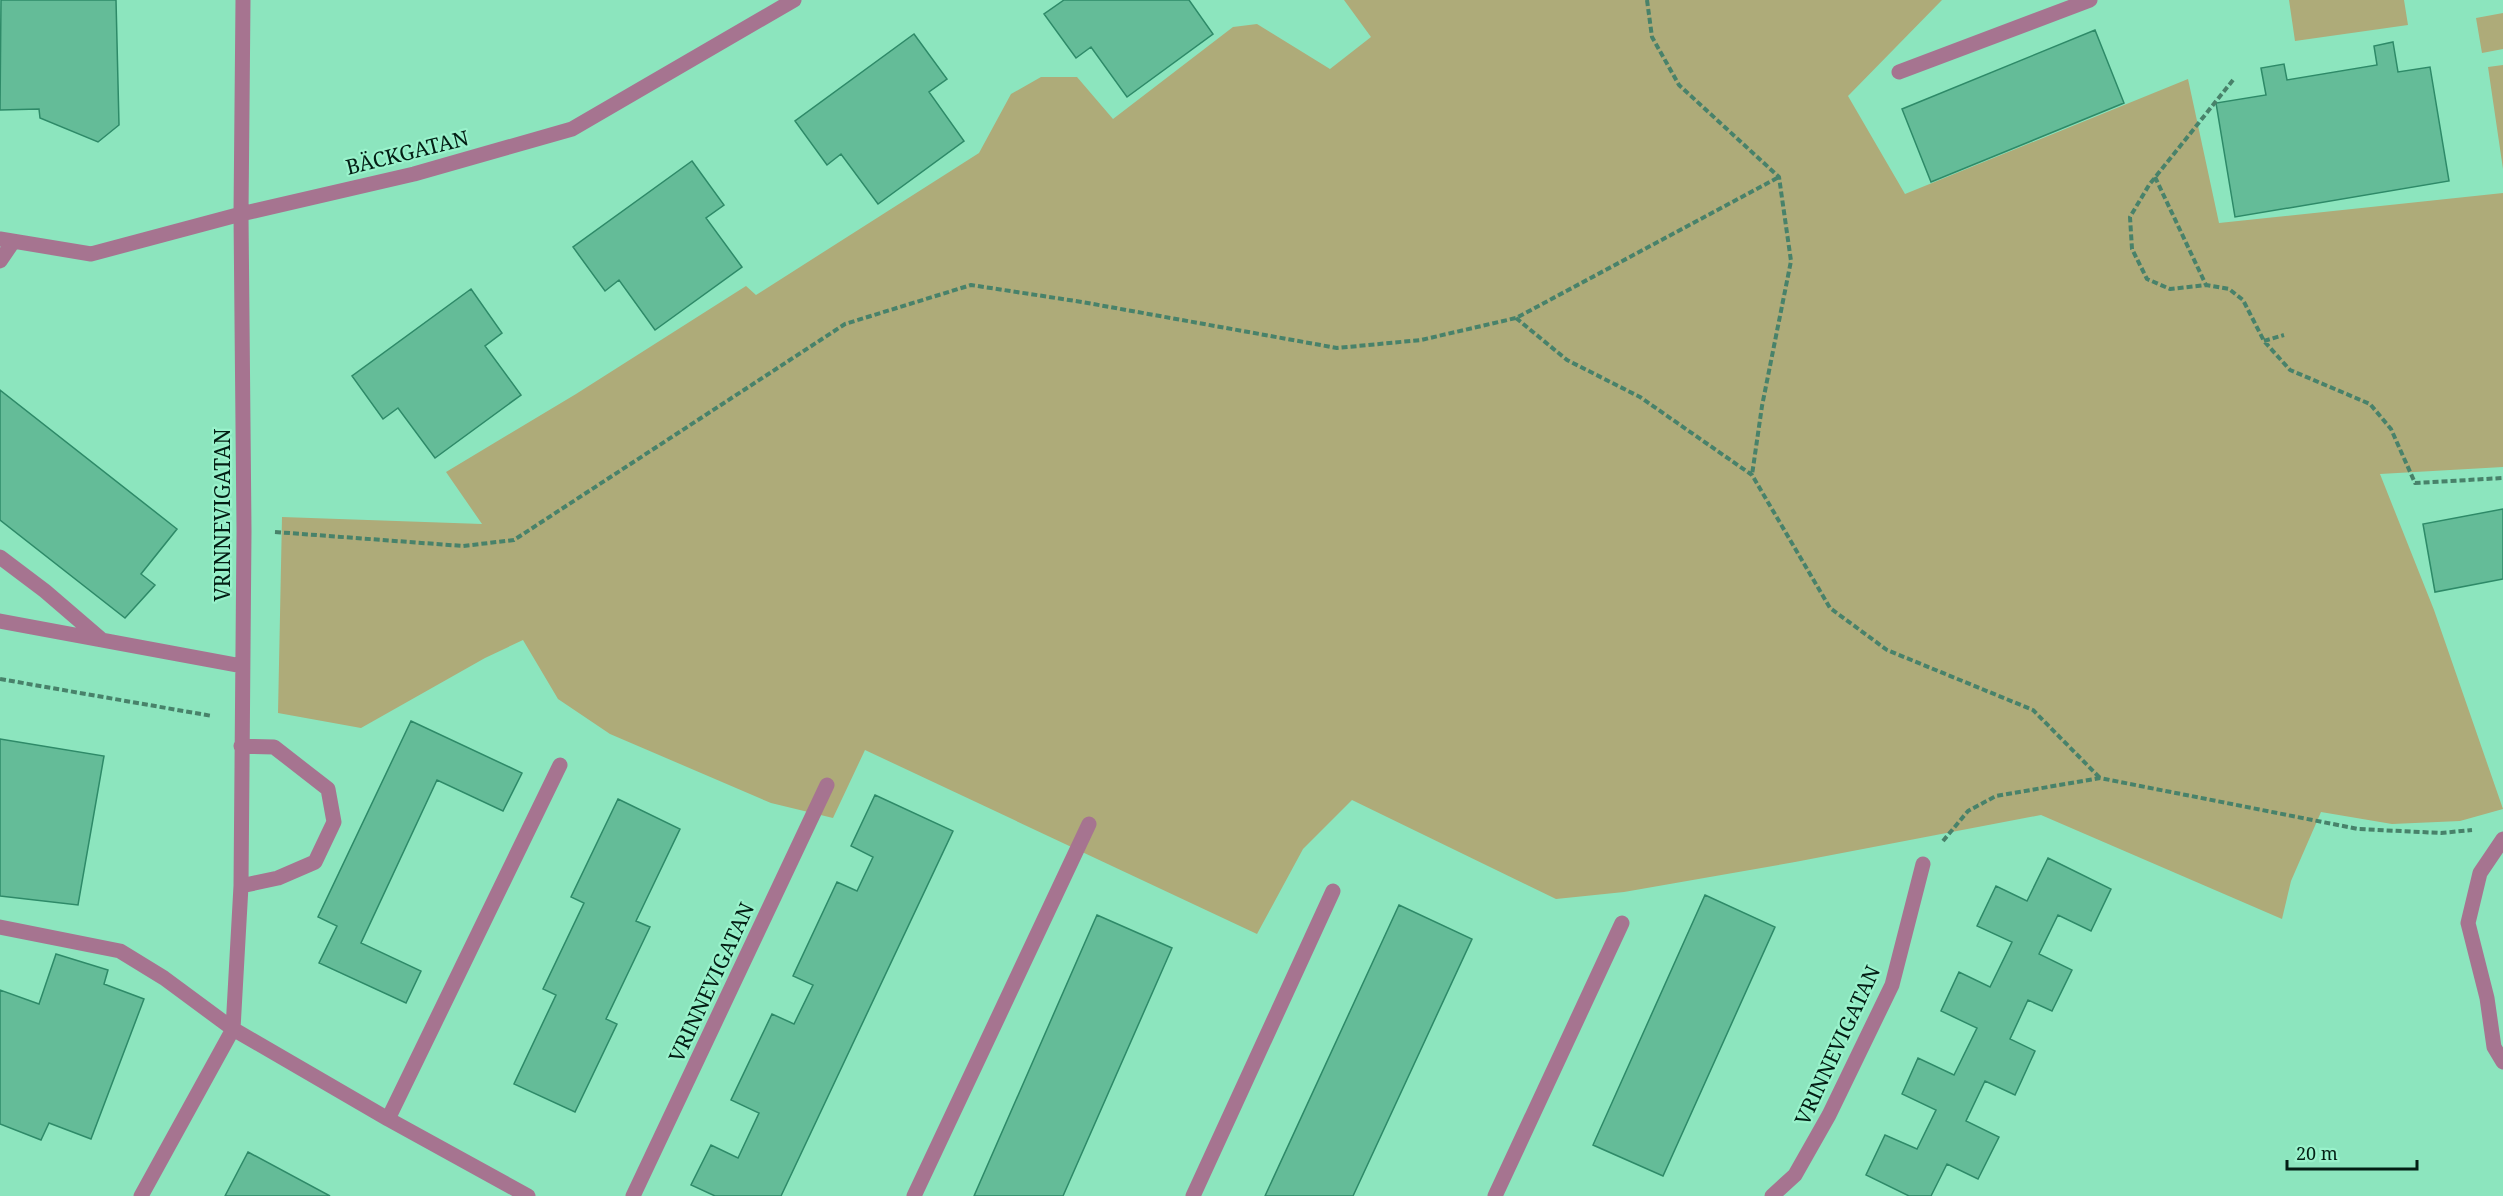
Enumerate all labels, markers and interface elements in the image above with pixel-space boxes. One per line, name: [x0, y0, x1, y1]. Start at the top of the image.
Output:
street label: BÄCKGATAN: [343, 123, 471, 181]
street label: VRINNEVIGATAN: [208, 428, 236, 602]
street label: VRINNEVIGATAN: [662, 898, 760, 1066]
street label: VRINNEVIGATAN: [1788, 961, 1886, 1129]
scale bar: [2287, 1133, 2418, 1171]
text: 20 m: [2296, 1141, 2338, 1165]

